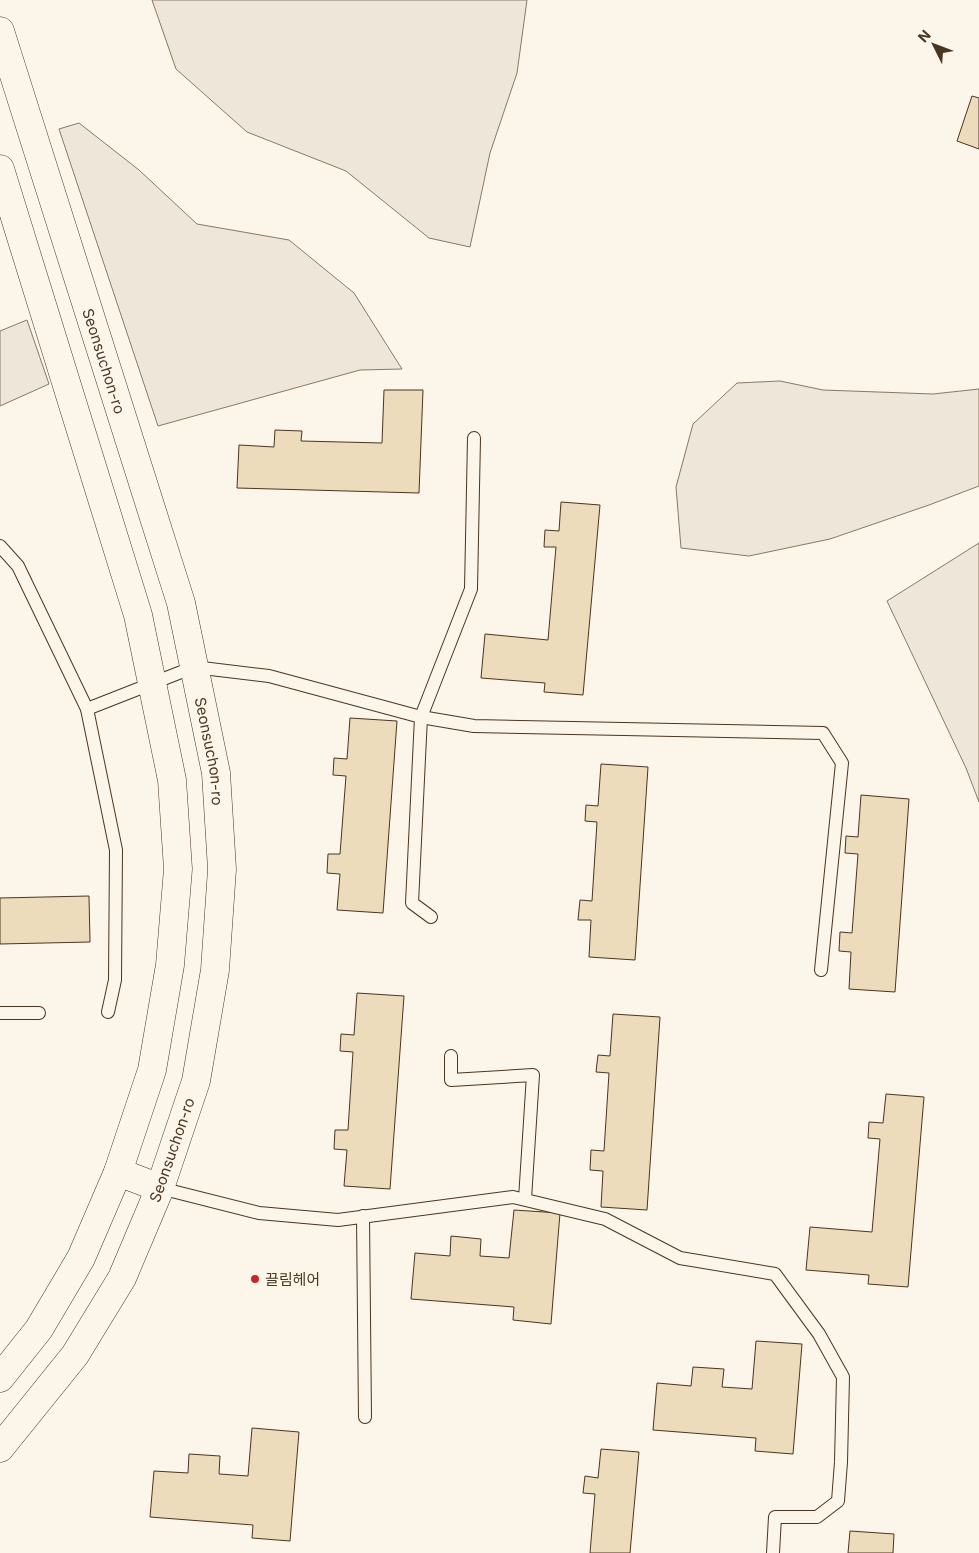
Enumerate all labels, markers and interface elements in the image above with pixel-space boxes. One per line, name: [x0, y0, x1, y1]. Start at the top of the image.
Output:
north arrow: [909, 20, 959, 70]
text: N: [914, 26, 934, 46]
street label: Seonsuchon-ro: [79, 306, 130, 416]
street label: Seonsuchon-ro: [191, 695, 227, 806]
street label: Seonsuchon-ro: [145, 1095, 199, 1205]
place label: 끌림헤어: [265, 1270, 320, 1289]
marker: 끌림헤어: [249, 1273, 261, 1285]

